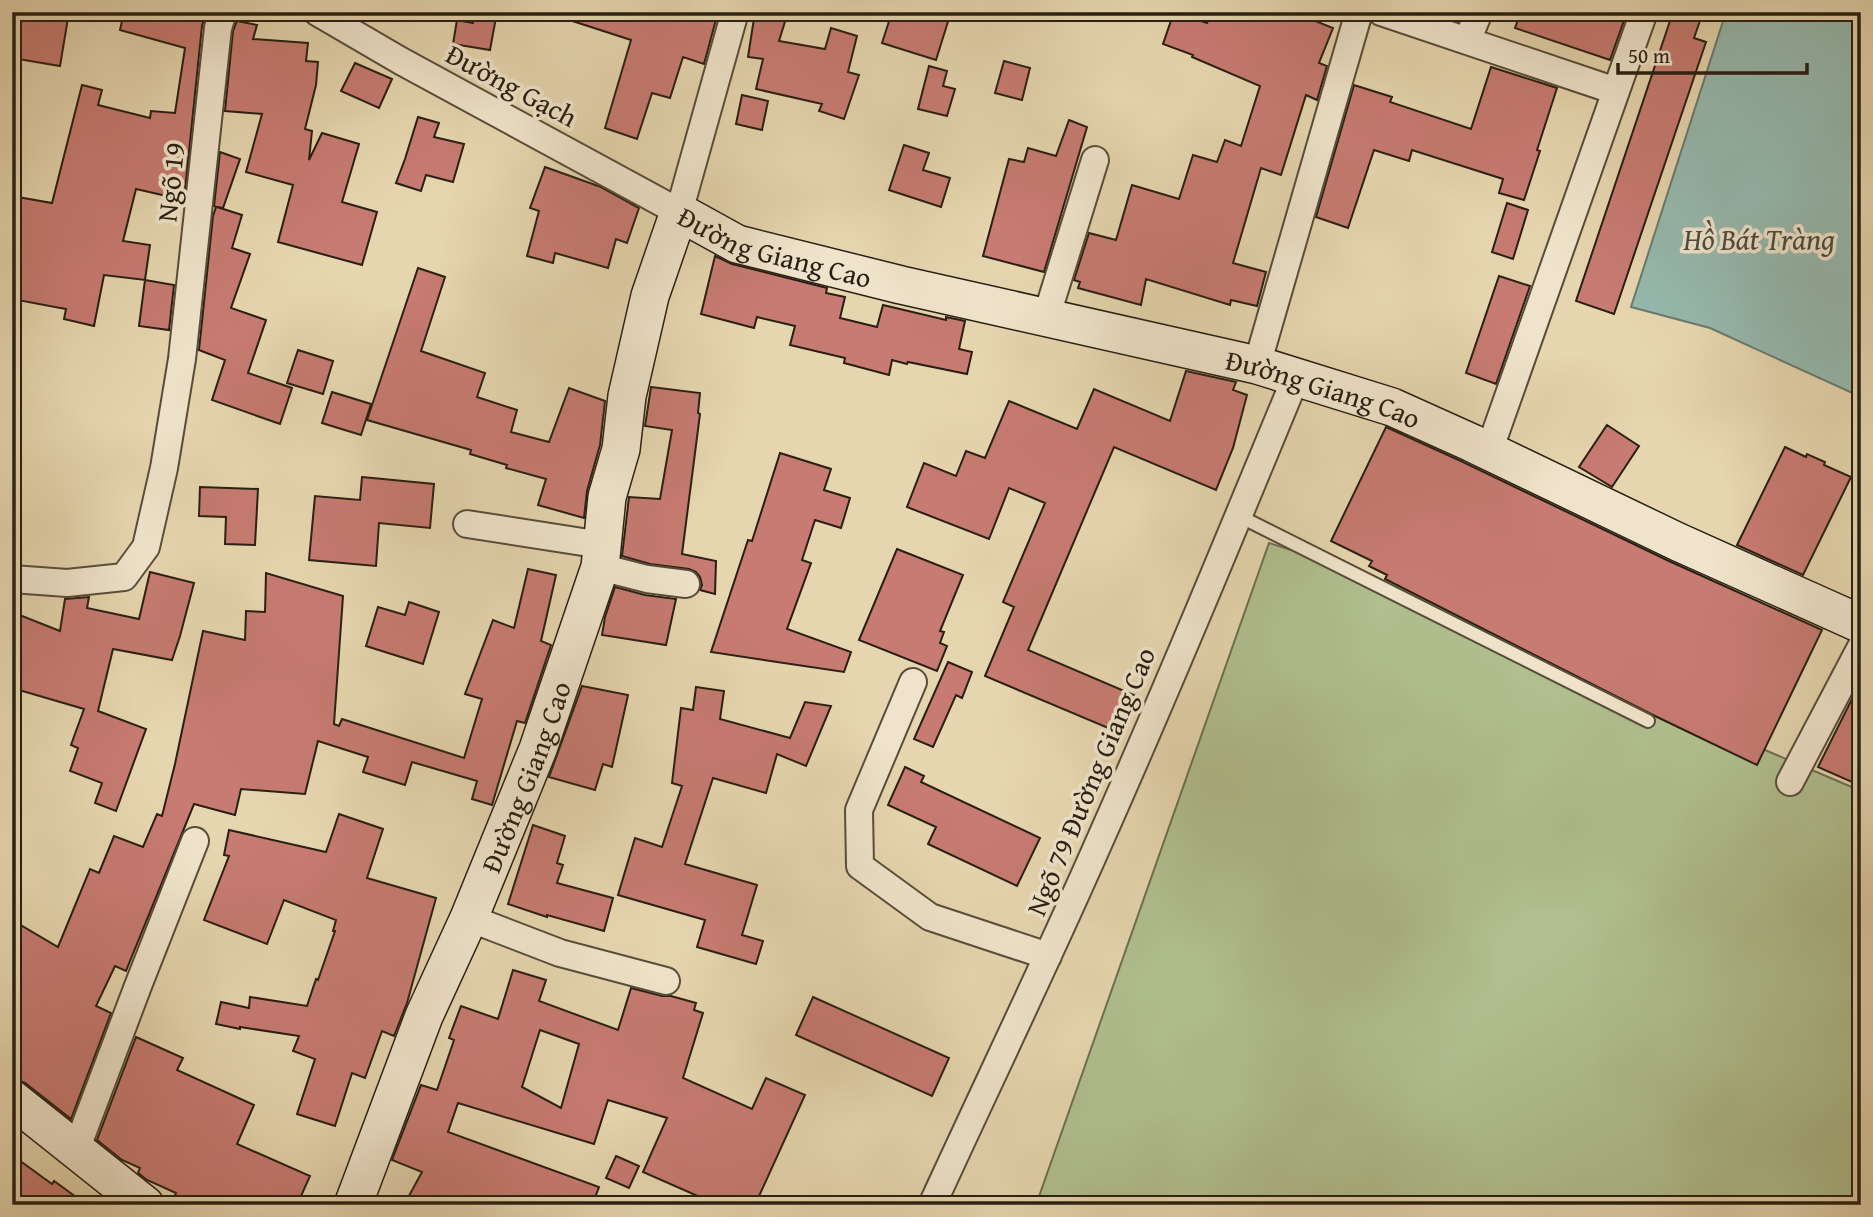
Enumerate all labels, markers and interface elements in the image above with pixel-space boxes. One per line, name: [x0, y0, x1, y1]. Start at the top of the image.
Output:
scale bar: [1618, 32, 1806, 76]
street label: Đường Gạch: [439, 33, 585, 137]
text: 50 m: [1628, 40, 1670, 71]
street label: Ngõ 19: [145, 140, 195, 224]
street label: Đường Giang Cao: [671, 195, 876, 297]
water label: Hồ Bát Tràng: [1682, 217, 1835, 261]
street label: Đường Giang Cao: [1222, 338, 1428, 438]
street label: Ngõ 79 Đường Giang Cao: [1015, 640, 1165, 922]
street label: Đường Giang Cao: [469, 675, 580, 878]

